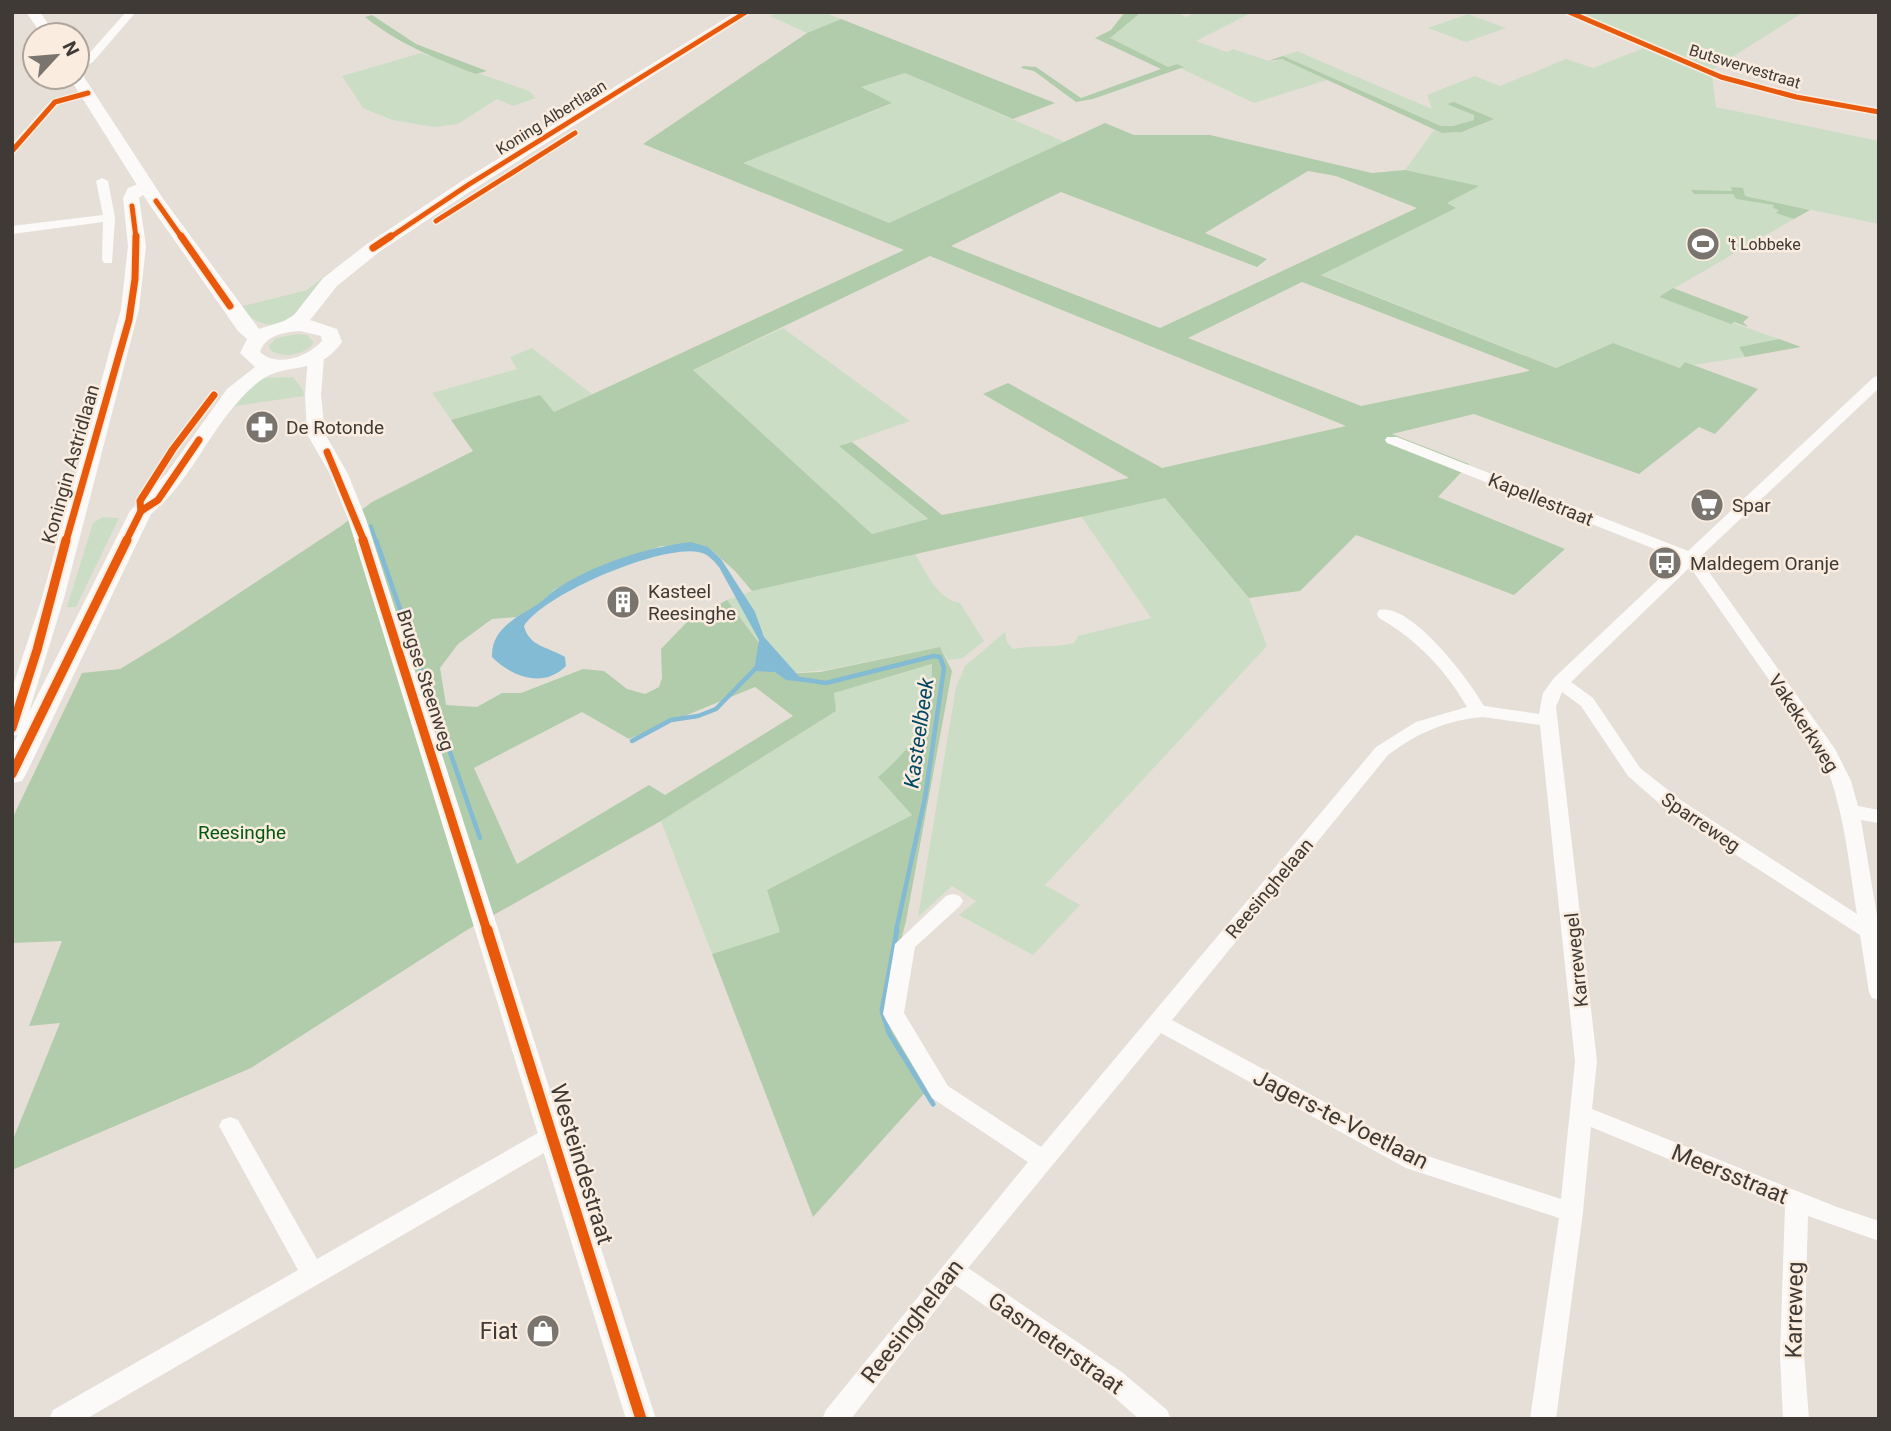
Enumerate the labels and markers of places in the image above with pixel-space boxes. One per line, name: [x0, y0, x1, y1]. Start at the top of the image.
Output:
sports icon: 't Lobbeke: [1684, 225, 1722, 263]
place label: 't Lobbeke: [1728, 235, 1801, 254]
pharmacy icon: De Rotonde: [243, 408, 281, 446]
place label: De Rotonde: [286, 416, 384, 439]
supermarket icon: Spar: [1688, 486, 1726, 524]
place label: Spar: [1732, 494, 1771, 517]
bus stop icon: Maldegem Oranje: [1646, 544, 1684, 582]
place label: Maldegem Oranje: [1690, 552, 1839, 575]
place label: Kasteel Reesinghe: [648, 580, 736, 625]
building icon: Kasteel Reesinghe: [604, 583, 642, 621]
shop icon: Fiat: [524, 1312, 562, 1350]
place label: Fiat: [480, 1318, 518, 1345]

